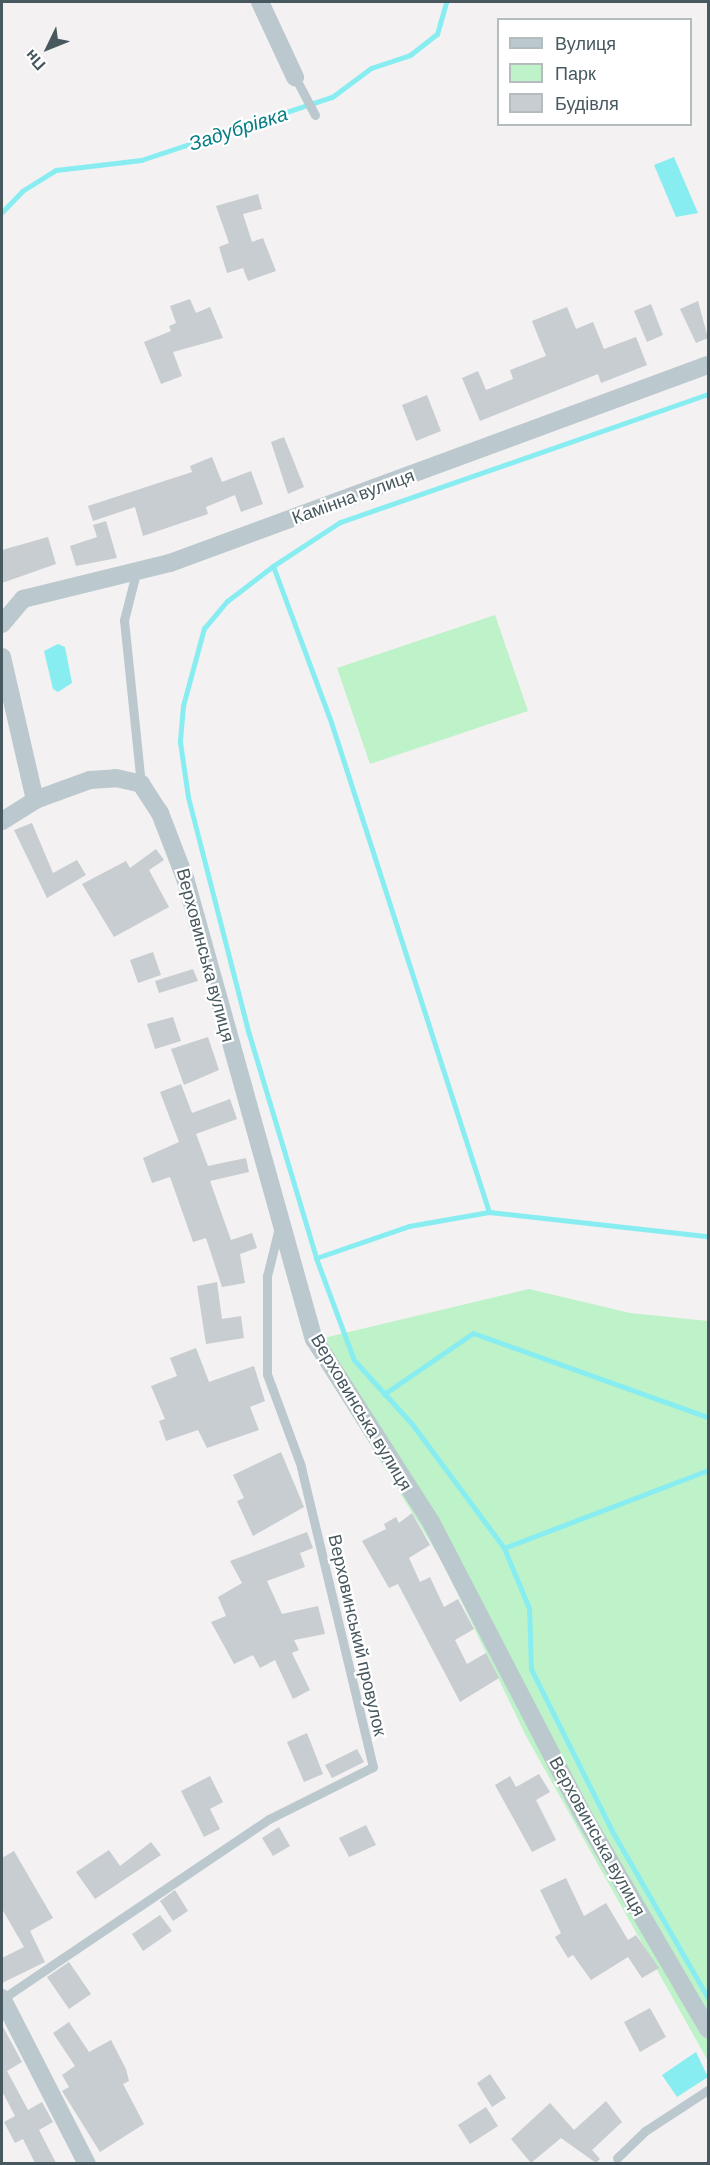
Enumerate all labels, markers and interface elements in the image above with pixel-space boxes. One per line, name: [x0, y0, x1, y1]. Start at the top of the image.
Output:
north arrow: [18, 18, 78, 78]
legend: [497, 18, 692, 126]
text: Вулиця: [555, 32, 616, 54]
text: Пн: [20, 46, 49, 75]
text: Парк: [555, 62, 596, 84]
text: Будівля: [555, 92, 619, 114]
water label: Задубрівка: [186, 101, 290, 155]
street label: Камінна вулиця: [289, 464, 417, 528]
street label: Верховинська вулиця: [172, 866, 240, 1044]
street label: Верховинська вулиця: [307, 1330, 417, 1494]
street label: Верховинський провулок: [324, 1532, 392, 1738]
street label: Верховинська вулиця: [545, 1753, 651, 1919]

